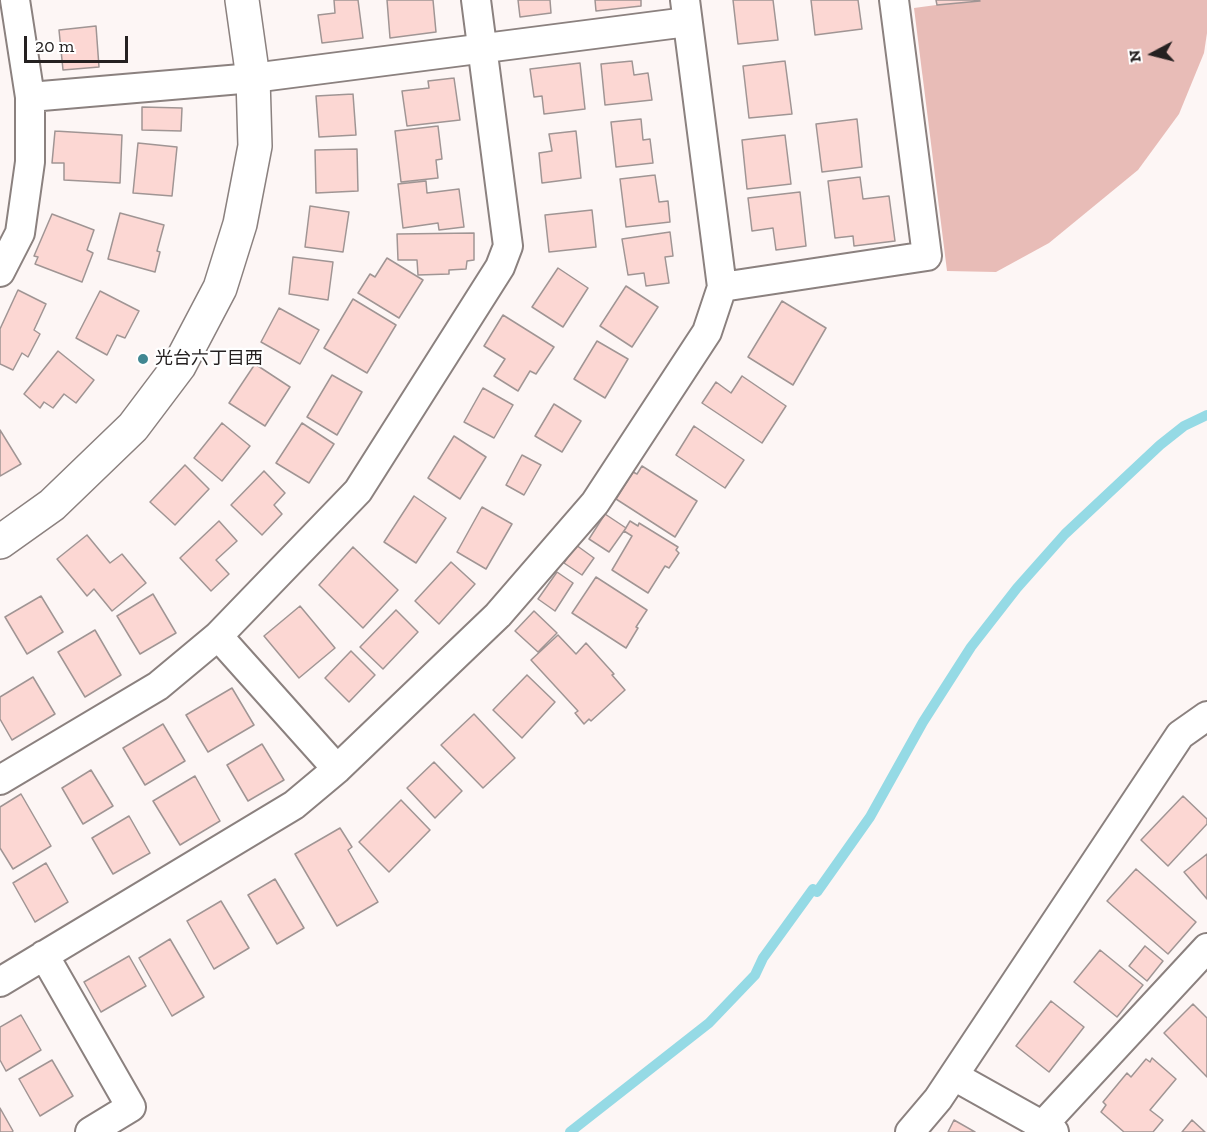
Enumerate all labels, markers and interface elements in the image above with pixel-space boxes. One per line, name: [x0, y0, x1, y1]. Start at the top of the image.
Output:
scale bar: [27, 24, 130, 62]
north arrow: [1123, 24, 1183, 84]
text: 20 m: [35, 35, 74, 57]
text: N: [1124, 49, 1145, 63]
place label: 光台六丁目西: [155, 348, 263, 370]
marker: 光台六丁目西: [136, 352, 150, 366]

